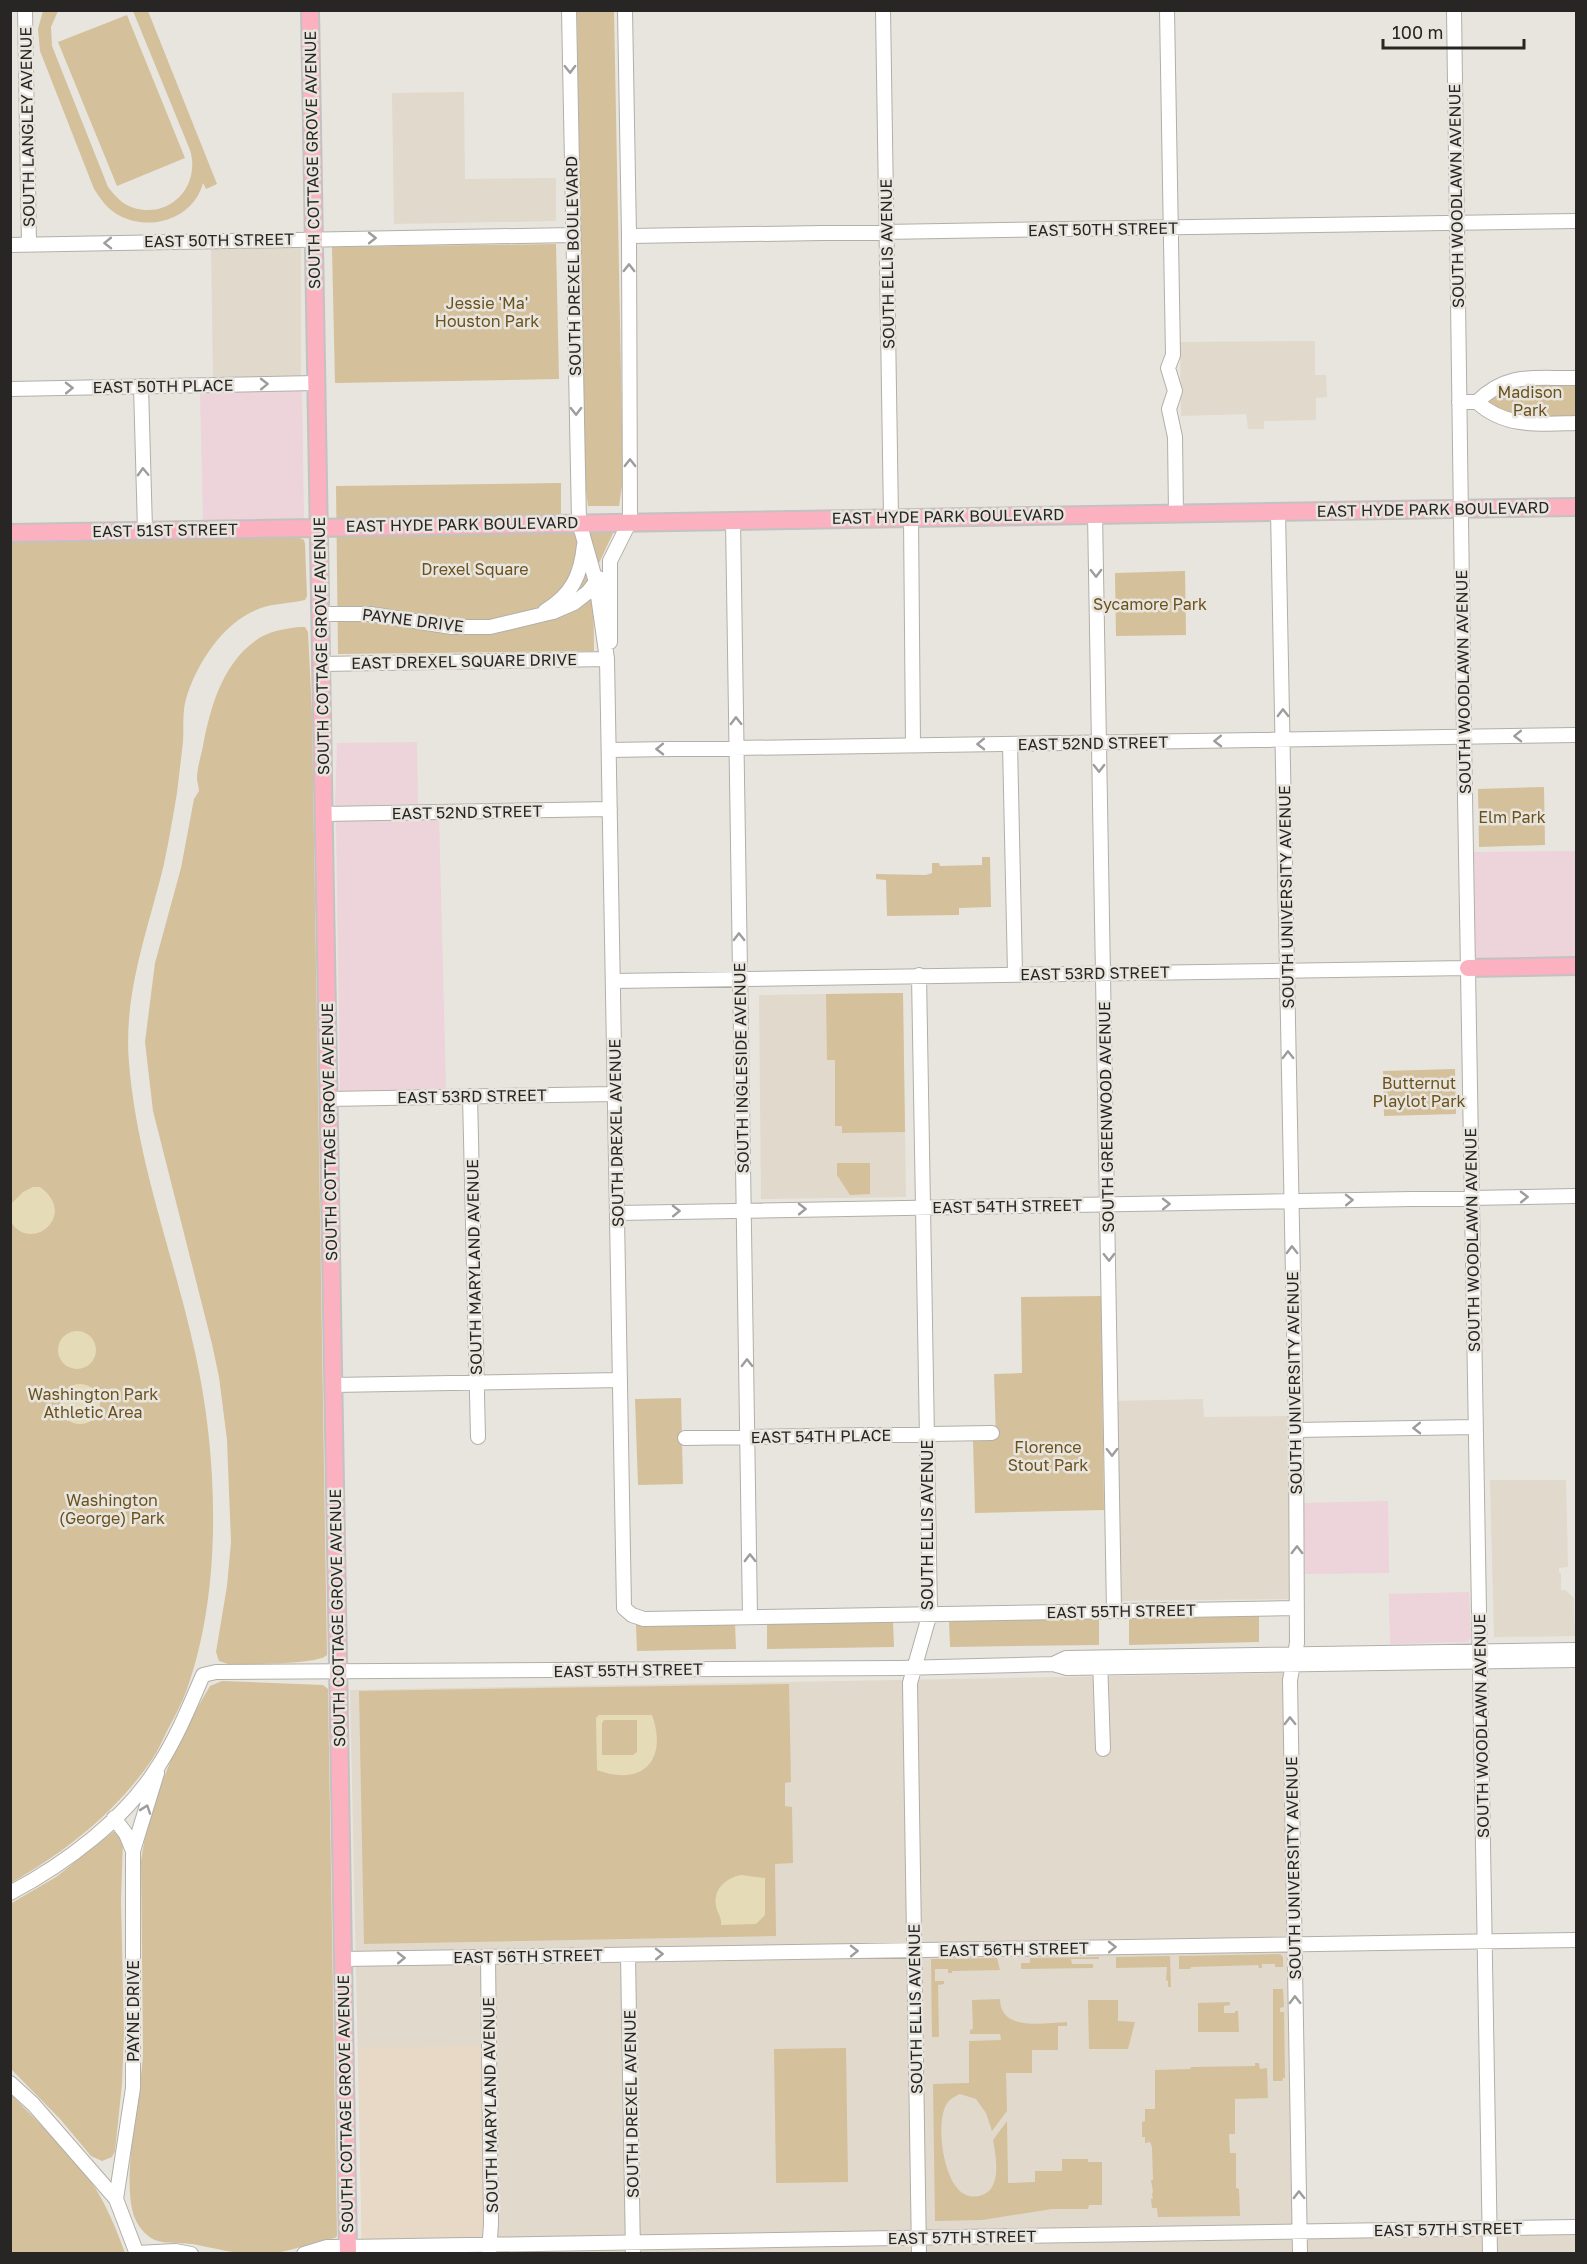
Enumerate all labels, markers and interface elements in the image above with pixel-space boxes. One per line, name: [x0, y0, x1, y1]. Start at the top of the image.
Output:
scale bar: [1383, 12, 1524, 50]
text: 100 m: [1392, 21, 1443, 43]
street label: SOUTH LANGLEY AVENUE: [15, 27, 39, 227]
street label: SOUTH COTTAGE GROVE AVENUE: [300, 31, 324, 289]
one-way arrow: [564, 64, 576, 73]
street label: SOUTH WOODLAWN AVENUE: [1444, 84, 1468, 308]
street label: SOUTH DREXEL BOULEVARD: [561, 156, 585, 376]
street label: SOUTH ELLIS AVENUE: [876, 179, 898, 349]
street label: EAST 50TH STREET: [1028, 218, 1178, 240]
street label: EAST 50TH STREET: [144, 229, 294, 251]
one-way arrow: [367, 232, 376, 244]
one-way arrow: [103, 236, 112, 249]
one-way arrow: [623, 263, 635, 272]
park label: Jessie 'Ma' Houston Park: [435, 293, 539, 331]
street label: EAST 50TH PLACE: [92, 375, 234, 397]
one-way arrow: [259, 378, 268, 390]
one-way arrow: [64, 382, 73, 394]
park label: Madison Park: [1498, 382, 1562, 420]
one-way arrow: [570, 406, 582, 415]
one-way arrow: [624, 458, 636, 467]
one-way arrow: [137, 467, 149, 476]
street label: EAST HYDE PARK BOULEVARD: [1316, 497, 1550, 521]
street label: EAST HYDE PARK BOULEVARD: [831, 504, 1065, 528]
street label: EAST HYDE PARK BOULEVARD: [345, 512, 579, 536]
street label: SOUTH COTTAGE GROVE AVENUE: [309, 517, 333, 775]
street label: EAST 51ST STREET: [92, 519, 238, 541]
park label: Drexel Square: [421, 559, 529, 579]
one-way arrow: [1090, 568, 1102, 577]
street label: SOUTH WOODLAWN AVENUE: [1451, 570, 1475, 794]
park label: Sycamore Park: [1093, 594, 1207, 614]
street label: PAYNE DRIVE: [361, 604, 465, 636]
street label: EAST DREXEL SQUARE DRIVE: [351, 649, 577, 673]
one-way arrow: [1276, 708, 1289, 717]
one-way arrow: [730, 717, 742, 726]
one-way arrow: [1514, 730, 1523, 742]
street label: EAST 52ND STREET: [1017, 732, 1169, 754]
one-way arrow: [1214, 735, 1223, 747]
one-way arrow: [977, 738, 986, 750]
one-way arrow: [656, 743, 665, 755]
one-way arrow: [1093, 763, 1106, 772]
street label: SOUTH UNIVERSITY AVENUE: [1274, 785, 1298, 1009]
street label: EAST 52ND STREET: [391, 801, 543, 823]
park label: Elm Park: [1478, 807, 1546, 827]
one-way arrow: [733, 933, 745, 942]
street label: SOUTH INGLESIDE AVENUE: [729, 962, 753, 1174]
street label: EAST 53RD STREET: [1020, 962, 1170, 984]
street label: SOUTH GREENWOOD AVENUE: [1094, 1001, 1118, 1233]
street label: SOUTH COTTAGE GROVE AVENUE: [317, 1003, 341, 1261]
street label: SOUTH DREXEL AVENUE: [604, 1039, 628, 1227]
one-way arrow: [1282, 1050, 1294, 1059]
park label: Butternut Playlot Park: [1373, 1073, 1465, 1111]
street label: EAST 53RD STREET: [397, 1085, 547, 1107]
street label: SOUTH WOODLAWN AVENUE: [1460, 1128, 1484, 1352]
street label: SOUTH MARYLAND AVENUE: [462, 1159, 486, 1375]
one-way arrow: [1520, 1191, 1529, 1203]
one-way arrow: [1344, 1194, 1353, 1206]
street label: EAST 54TH STREET: [932, 1195, 1082, 1217]
one-way arrow: [1162, 1197, 1171, 1210]
one-way arrow: [798, 1203, 807, 1215]
one-way arrow: [671, 1205, 680, 1218]
one-way arrow: [1285, 1245, 1298, 1254]
one-way arrow: [1102, 1252, 1115, 1261]
street label: SOUTH UNIVERSITY AVENUE: [1282, 1271, 1306, 1495]
one-way arrow: [741, 1359, 753, 1368]
park label: Washington Park Athletic Area: [28, 1384, 158, 1422]
one-way arrow: [1412, 1422, 1421, 1434]
street label: EAST 54TH PLACE: [751, 1425, 891, 1447]
park label: Florence Stout Park: [1008, 1437, 1088, 1475]
street label: SOUTH ELLIS AVENUE: [917, 1440, 937, 1610]
one-way arrow: [1105, 1447, 1118, 1456]
street label: SOUTH COTTAGE GROVE AVENUE: [325, 1489, 349, 1747]
park label: Washington (George) Park: [59, 1490, 165, 1528]
one-way arrow: [1291, 1545, 1303, 1554]
one-way arrow: [743, 1554, 756, 1563]
street label: EAST 55TH STREET: [1046, 1600, 1196, 1622]
street label: SOUTH WOODLAWN AVENUE: [1469, 1614, 1493, 1838]
street label: EAST 55TH STREET: [553, 1659, 703, 1681]
one-way arrow: [1284, 1717, 1297, 1726]
street label: SOUTH UNIVERSITY AVENUE: [1281, 1756, 1305, 1980]
one-way arrow: [138, 1804, 151, 1815]
street label: SOUTH ELLIS AVENUE: [904, 1924, 926, 2094]
street label: EAST 56TH STREET: [939, 1938, 1089, 1960]
one-way arrow: [1107, 1941, 1116, 1953]
street label: EAST 56TH STREET: [453, 1945, 603, 1967]
one-way arrow: [850, 1945, 859, 1957]
one-way arrow: [655, 1948, 664, 1960]
one-way arrow: [397, 1952, 406, 1964]
street label: PAYNE DRIVE: [123, 1960, 143, 2062]
street label: SOUTH COTTAGE GROVE AVENUE: [333, 1975, 357, 2233]
one-way arrow: [1289, 1996, 1301, 2005]
street label: SOUTH MARYLAND AVENUE: [478, 1997, 502, 2213]
street label: SOUTH DREXEL AVENUE: [619, 2010, 643, 2198]
one-way arrow: [1292, 2191, 1305, 2200]
street label: EAST 57TH STREET: [1374, 2218, 1523, 2240]
street label: EAST 57TH STREET: [888, 2226, 1037, 2248]

